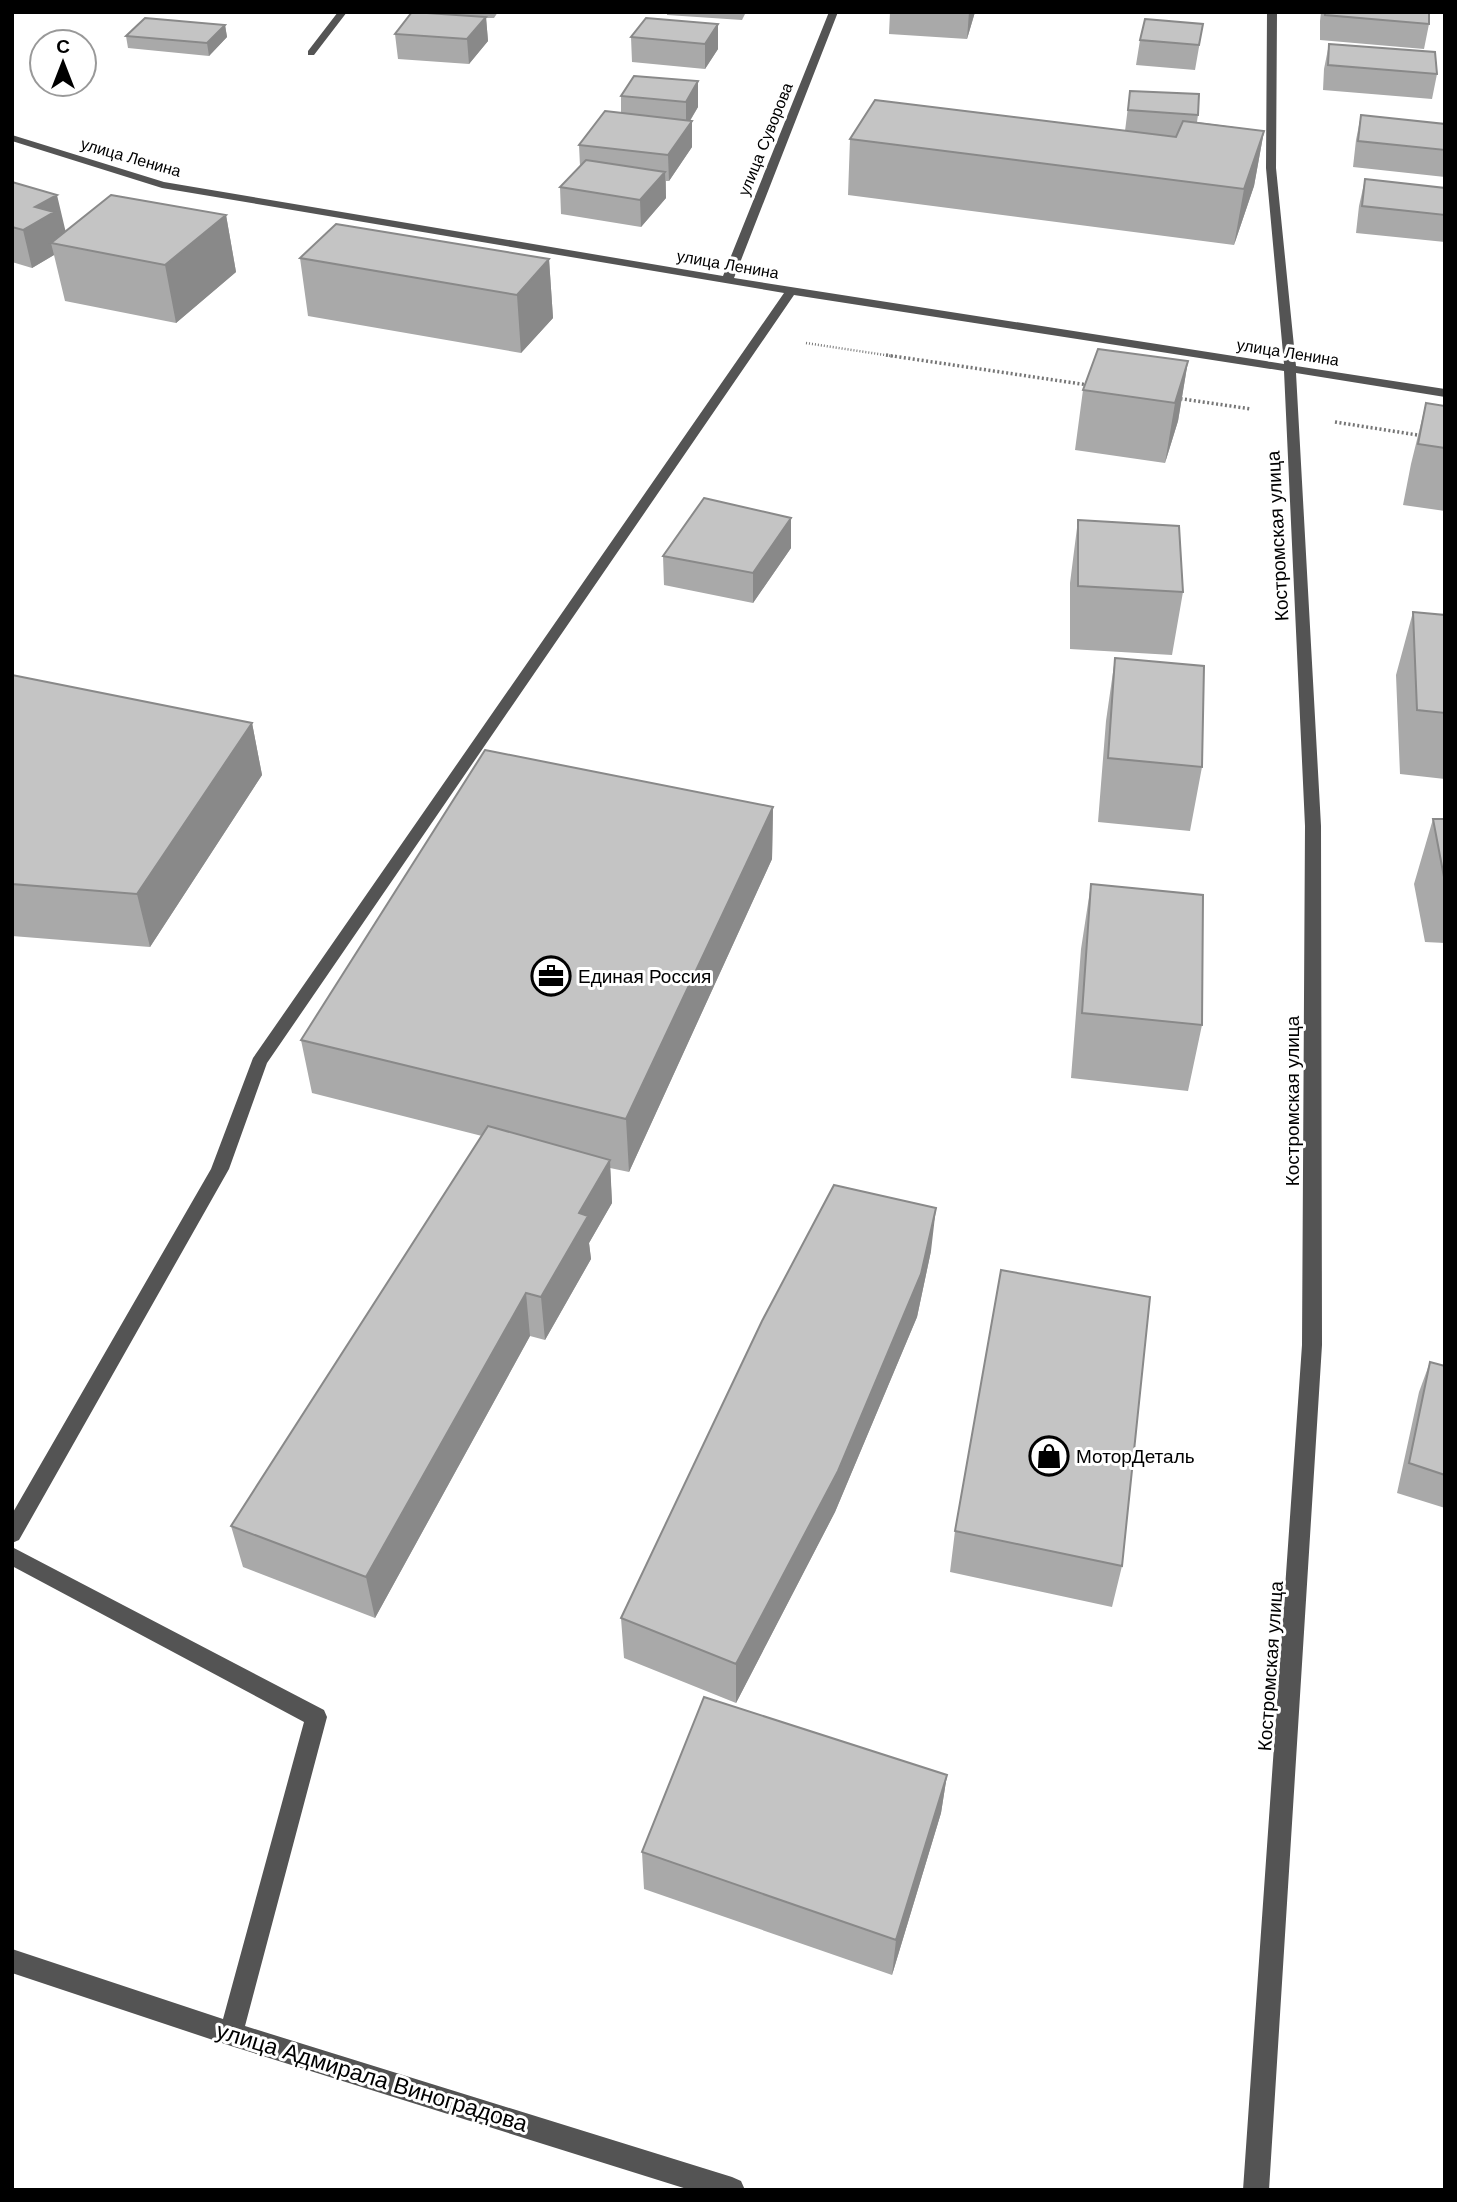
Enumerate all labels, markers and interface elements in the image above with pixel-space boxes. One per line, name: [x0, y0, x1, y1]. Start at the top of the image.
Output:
north arrow: [28, 28, 98, 98]
text: С: [56, 36, 70, 57]
street label: улица Суворова: [735, 80, 796, 198]
street label: улица Ленина: [79, 135, 183, 180]
street label: улица Ленина: [676, 247, 780, 282]
street label: улица Ленина: [1236, 336, 1340, 369]
street label: Костромская улица: [1263, 450, 1292, 622]
office icon: Единая Россия: [530, 955, 572, 997]
place label: Единая Россия: [578, 966, 711, 987]
street label: Костромская улица: [1282, 1015, 1303, 1186]
shop icon: МоторДеталь: [1028, 1435, 1070, 1477]
place label: МоторДеталь: [1076, 1446, 1195, 1467]
street label: Костромская улица: [1254, 1580, 1287, 1752]
street label: улица Адмирала Виноградова: [213, 2017, 531, 2137]

